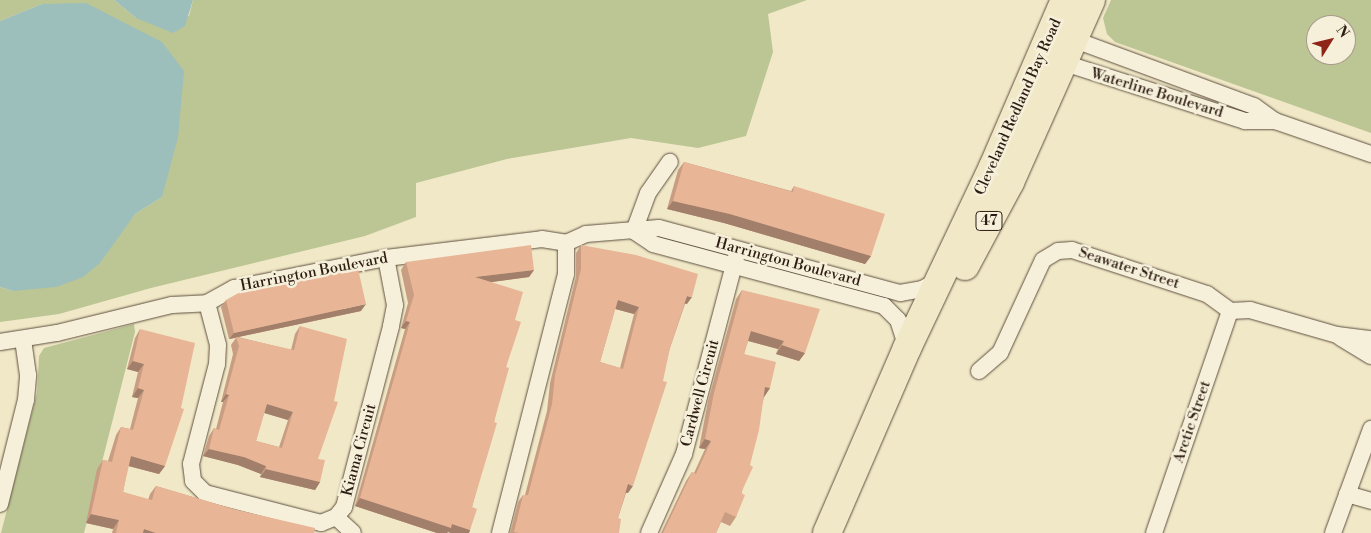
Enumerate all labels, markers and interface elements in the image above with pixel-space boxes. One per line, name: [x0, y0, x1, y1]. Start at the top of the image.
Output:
north arrow: [1306, 15, 1356, 65]
street label: Cleveland Redland Bay Road: [971, 16, 1065, 198]
text: N: [1332, 22, 1353, 42]
street label: Waterline Boulevard: [1089, 64, 1225, 122]
road number: 47: [975, 210, 1003, 232]
street label: Harrington Boulevard: [713, 234, 863, 290]
street label: Seawater Street: [1076, 243, 1182, 293]
street label: Harrington Boulevard: [239, 249, 389, 295]
street label: Cardwell Circuit: [677, 337, 723, 449]
street label: Arctic Street: [1170, 378, 1214, 466]
street label: Kiama Circuit: [338, 402, 380, 498]

